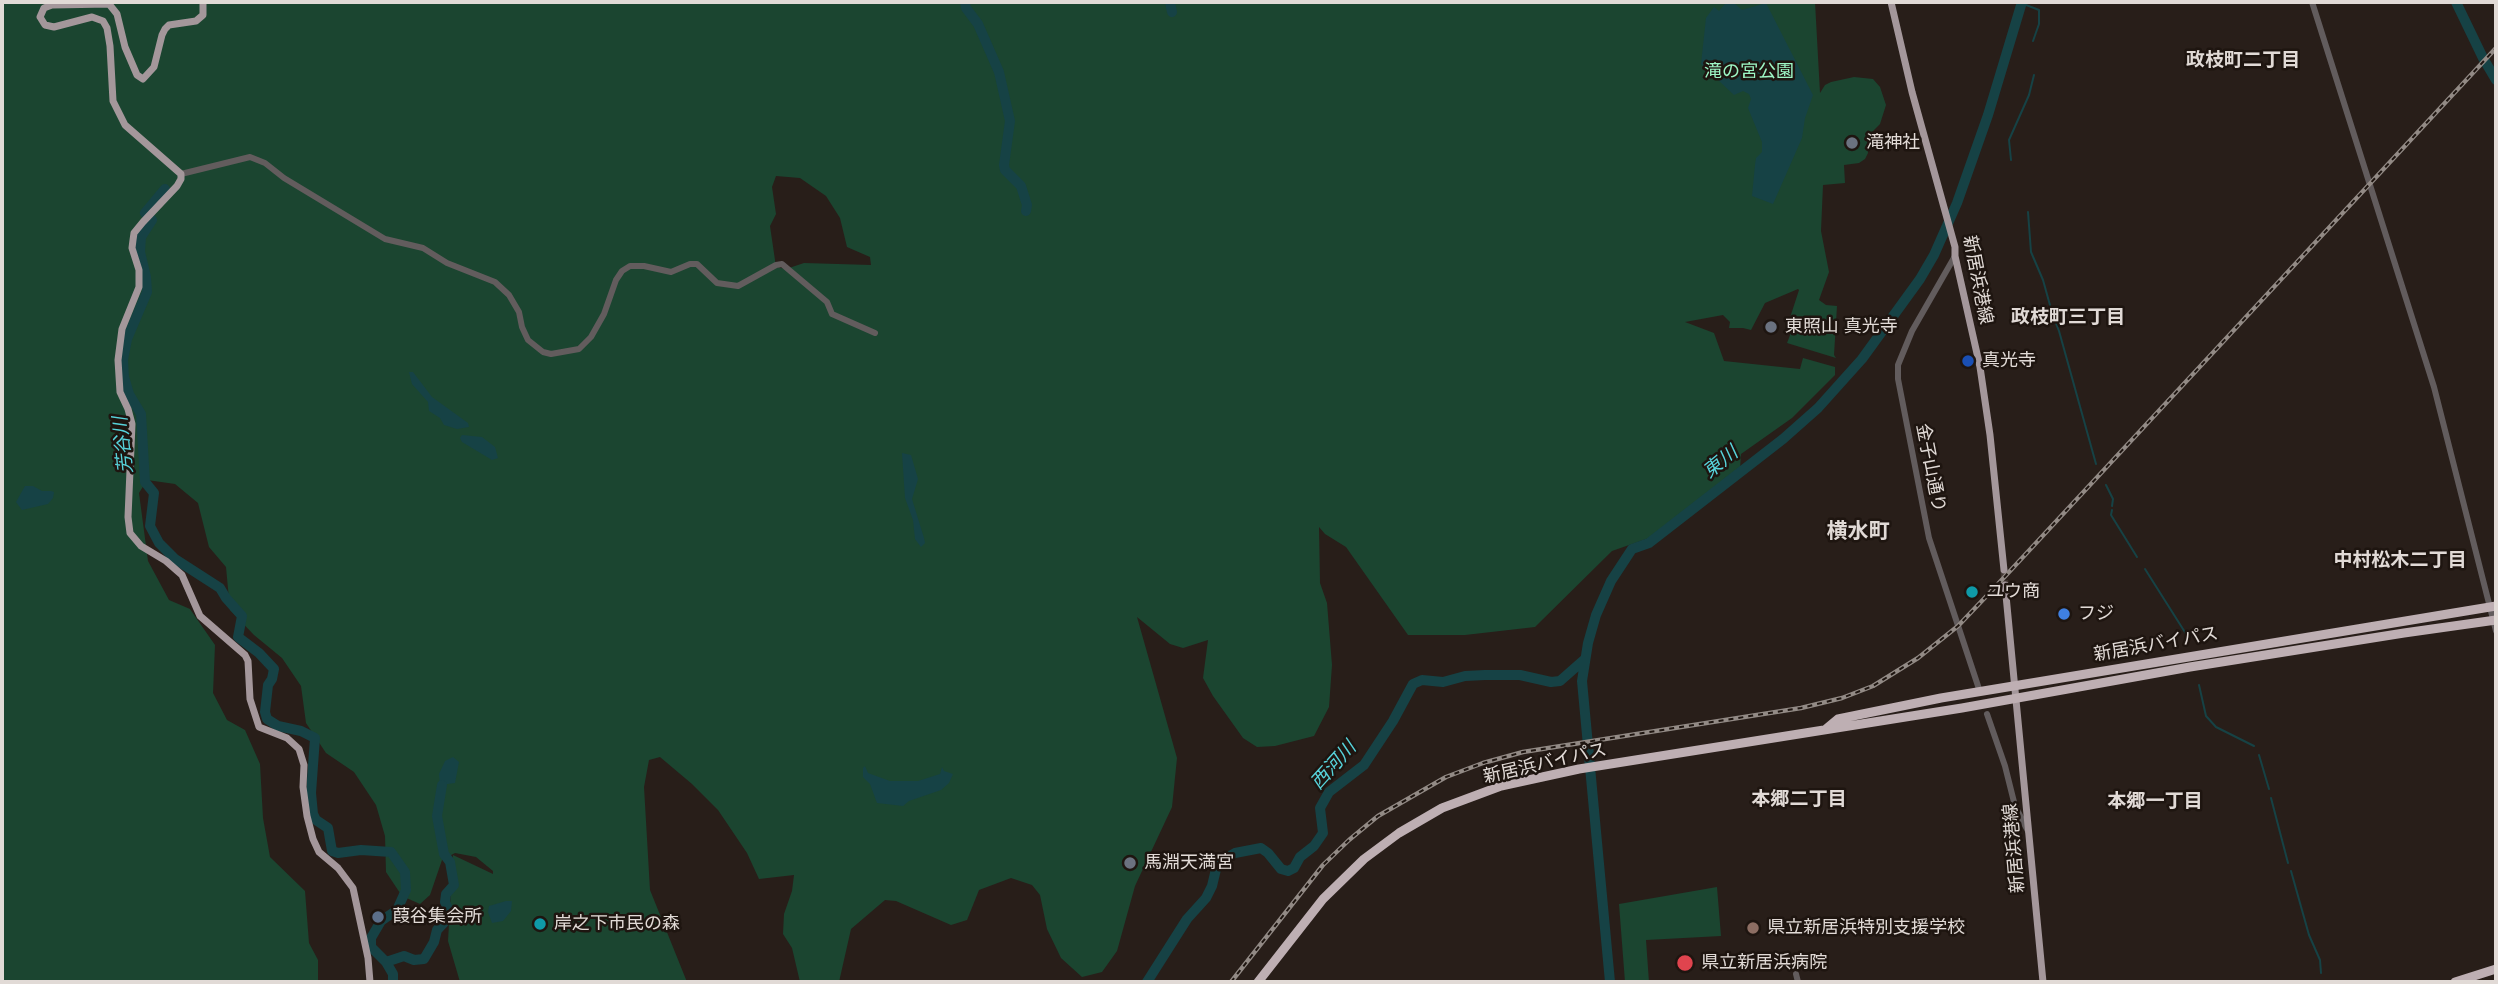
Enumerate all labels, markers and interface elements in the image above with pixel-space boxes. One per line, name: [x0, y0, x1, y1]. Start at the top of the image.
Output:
district label: 政枝町二丁目: [2186, 50, 2300, 72]
park label: 滝の宮公園: [1704, 61, 1794, 83]
place label: 滝神社: [1866, 132, 1920, 154]
marker: 滝神社: [1844, 135, 1860, 151]
street label: 新居浜港線: [1958, 234, 1996, 326]
district label: 政枝町三丁目: [2011, 307, 2125, 329]
place label: 東照山 真光寺: [1785, 316, 1898, 338]
marker: 東照山 真光寺: [1763, 319, 1779, 335]
place label: 真光寺: [1982, 350, 2036, 372]
marker: 真光寺: [1960, 353, 1976, 369]
water label: 芳谷川: [110, 415, 138, 475]
street label: 金子山通り: [1911, 422, 1949, 514]
water label: 東川: [1699, 442, 1743, 484]
district label: 横水町: [1827, 519, 1889, 545]
district label: 中村松木二丁目: [2334, 550, 2466, 572]
place label: ユウ商: [1986, 581, 2040, 603]
marker: ユウ商: [1964, 584, 1980, 600]
place label: フジ: [2078, 603, 2114, 625]
marker: フジ: [2056, 606, 2072, 622]
street label: 新居浜バイパス: [2092, 623, 2220, 667]
water label: 西河川: [1306, 737, 1362, 795]
street label: 新居浜バイパス: [1481, 739, 1609, 789]
district label: 本郷二丁目: [1752, 789, 1846, 811]
district label: 本郷一丁目: [2108, 791, 2202, 813]
street label: 新居浜港線: [2000, 802, 2030, 894]
place label: 馬淵天満宮: [1144, 852, 1234, 874]
marker: 馬淵天満宮: [1122, 855, 1138, 871]
place label: 葭谷集会所: [392, 906, 482, 928]
marker: 葭谷集会所: [370, 909, 386, 925]
place label: 岸之下市民の森: [554, 913, 680, 935]
marker: 岸之下市民の森: [532, 916, 548, 932]
place label: 県立新居浜特別支援学校: [1767, 917, 1965, 939]
marker: 県立新居浜特別支援学校: [1745, 920, 1761, 936]
place label: 県立新居浜病院: [1701, 952, 1827, 974]
marker: 県立新居浜病院: [1675, 953, 1695, 973]

